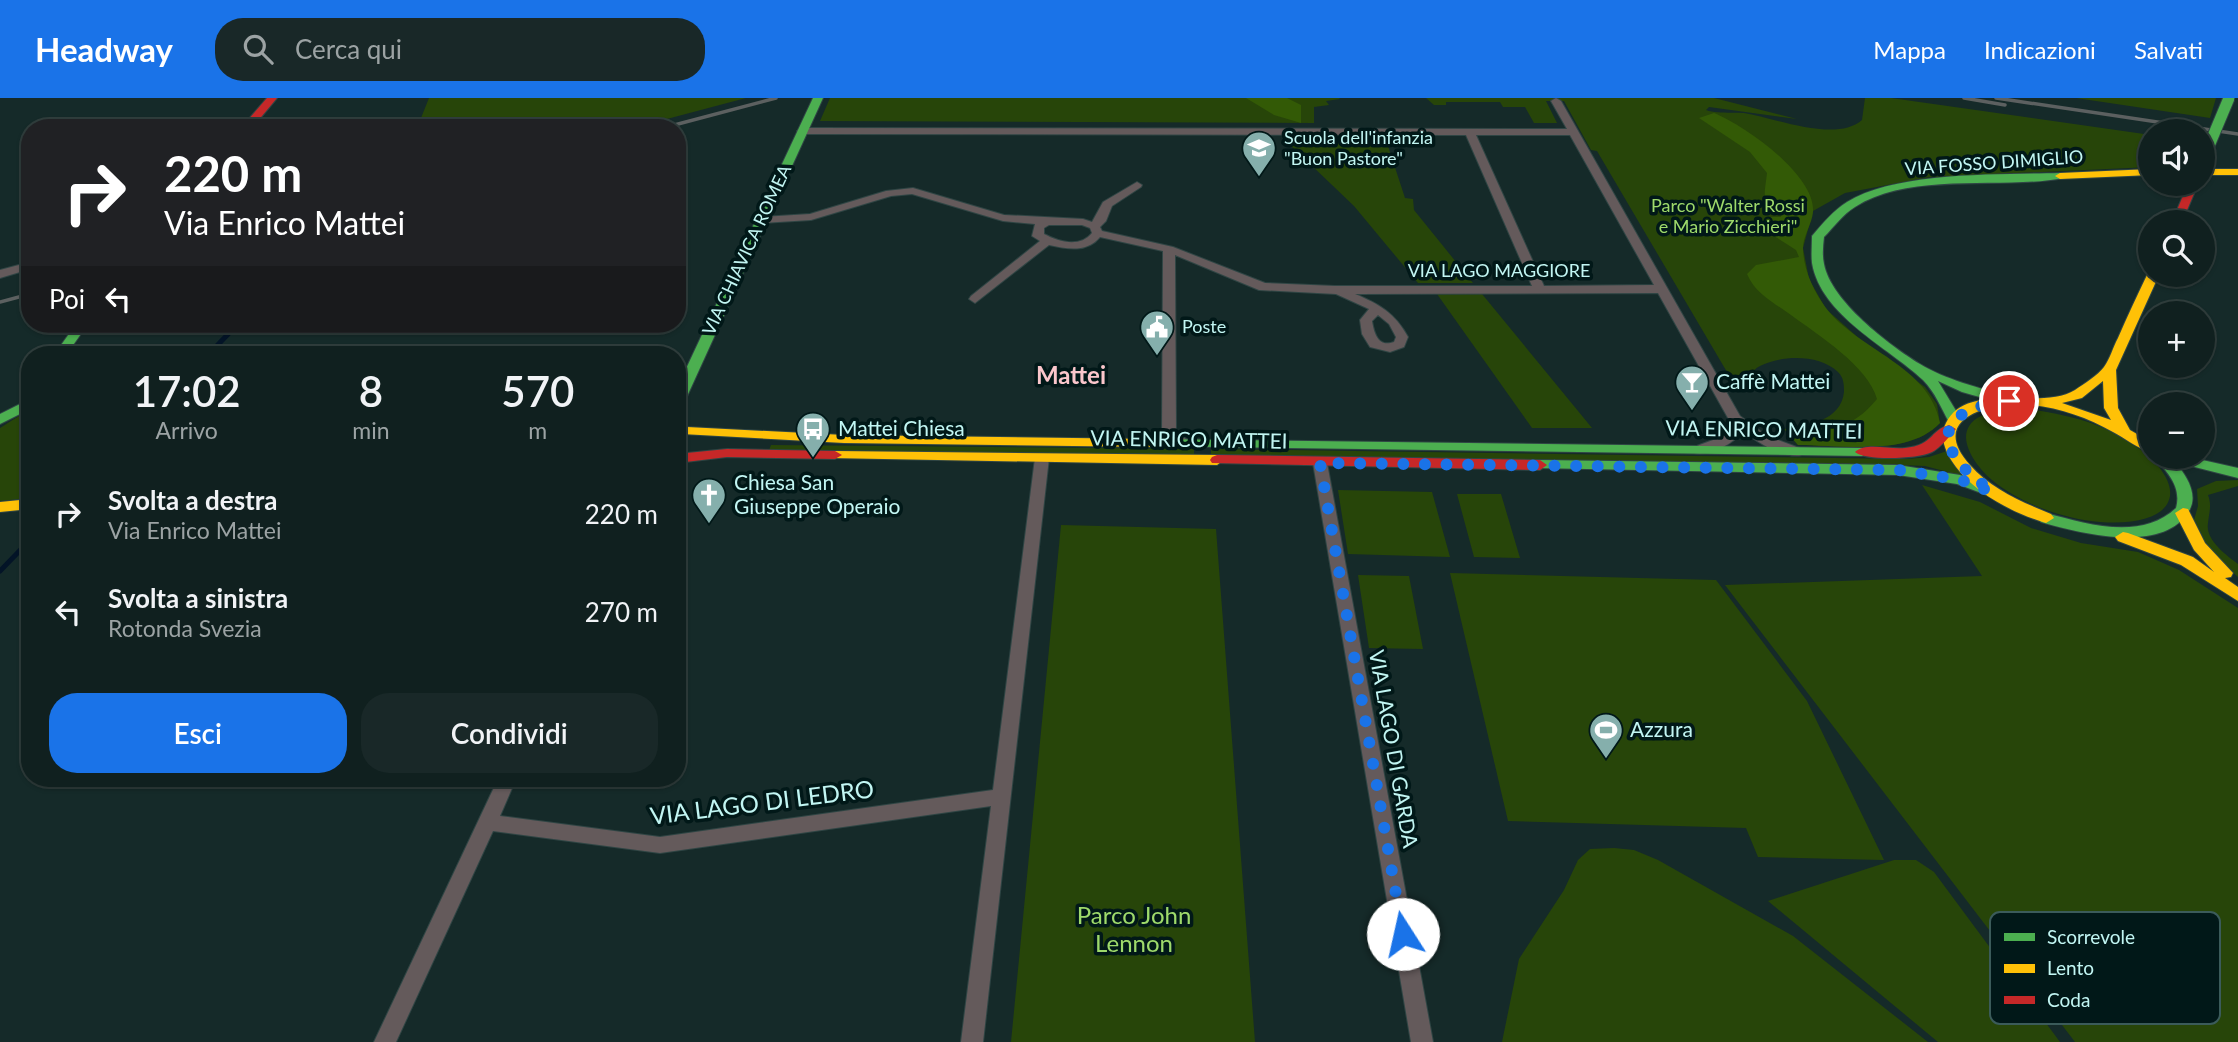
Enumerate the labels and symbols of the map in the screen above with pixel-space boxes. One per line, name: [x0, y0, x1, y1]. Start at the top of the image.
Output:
place label: Scuola dell'infanzia "Buon Pastore": [1284, 126, 1433, 169]
school or university icon: Scuola dell'infanzia "Buon Pastore": [1240, 129, 1278, 178]
street label: VIA FOSSO DIMIGLIO: [1904, 145, 2084, 179]
street label: VIA CHIAVICA ROMEA: [697, 160, 796, 338]
park label: Parco "Walter Rossi e Mario Zicchieri": [1651, 194, 1805, 237]
street label: VIA LAGO MAGGIORE: [1408, 259, 1590, 281]
public building icon: Poste: [1138, 308, 1176, 357]
place label: Poste: [1182, 315, 1226, 337]
district label: Mattei: [1036, 360, 1106, 389]
bar icon: Caffè Mattei: [1673, 363, 1711, 412]
place label: Caffè Mattei: [1716, 368, 1830, 393]
pin: [1979, 371, 2039, 431]
bus stop icon: Mattei Chiesa: [794, 410, 832, 459]
street label: VIA ENRICO MATTEI: [1665, 414, 1863, 443]
place label: Mattei Chiesa: [838, 415, 965, 440]
street label: VIA ENRICO MATTEI: [1090, 424, 1288, 453]
place label: Chiesa San Giuseppe Operaio: [734, 469, 901, 518]
church icon: Chiesa San Giuseppe Operaio: [690, 476, 728, 525]
street label: VIA LAGO DI GARDA: [1365, 648, 1424, 851]
sports icon: Azzura: [1587, 711, 1625, 760]
place label: Azzura: [1630, 716, 1693, 741]
street label: VIA LAGO DI LEDRO: [648, 773, 875, 830]
position arrow: [1366, 897, 1440, 971]
park label: Parco John Lennon: [1077, 900, 1191, 957]
legend: [1990, 912, 2220, 1024]
text: Scorrevole: [2047, 925, 2135, 948]
text: Lento: [2047, 956, 2094, 979]
text: Coda: [2047, 988, 2090, 1011]

